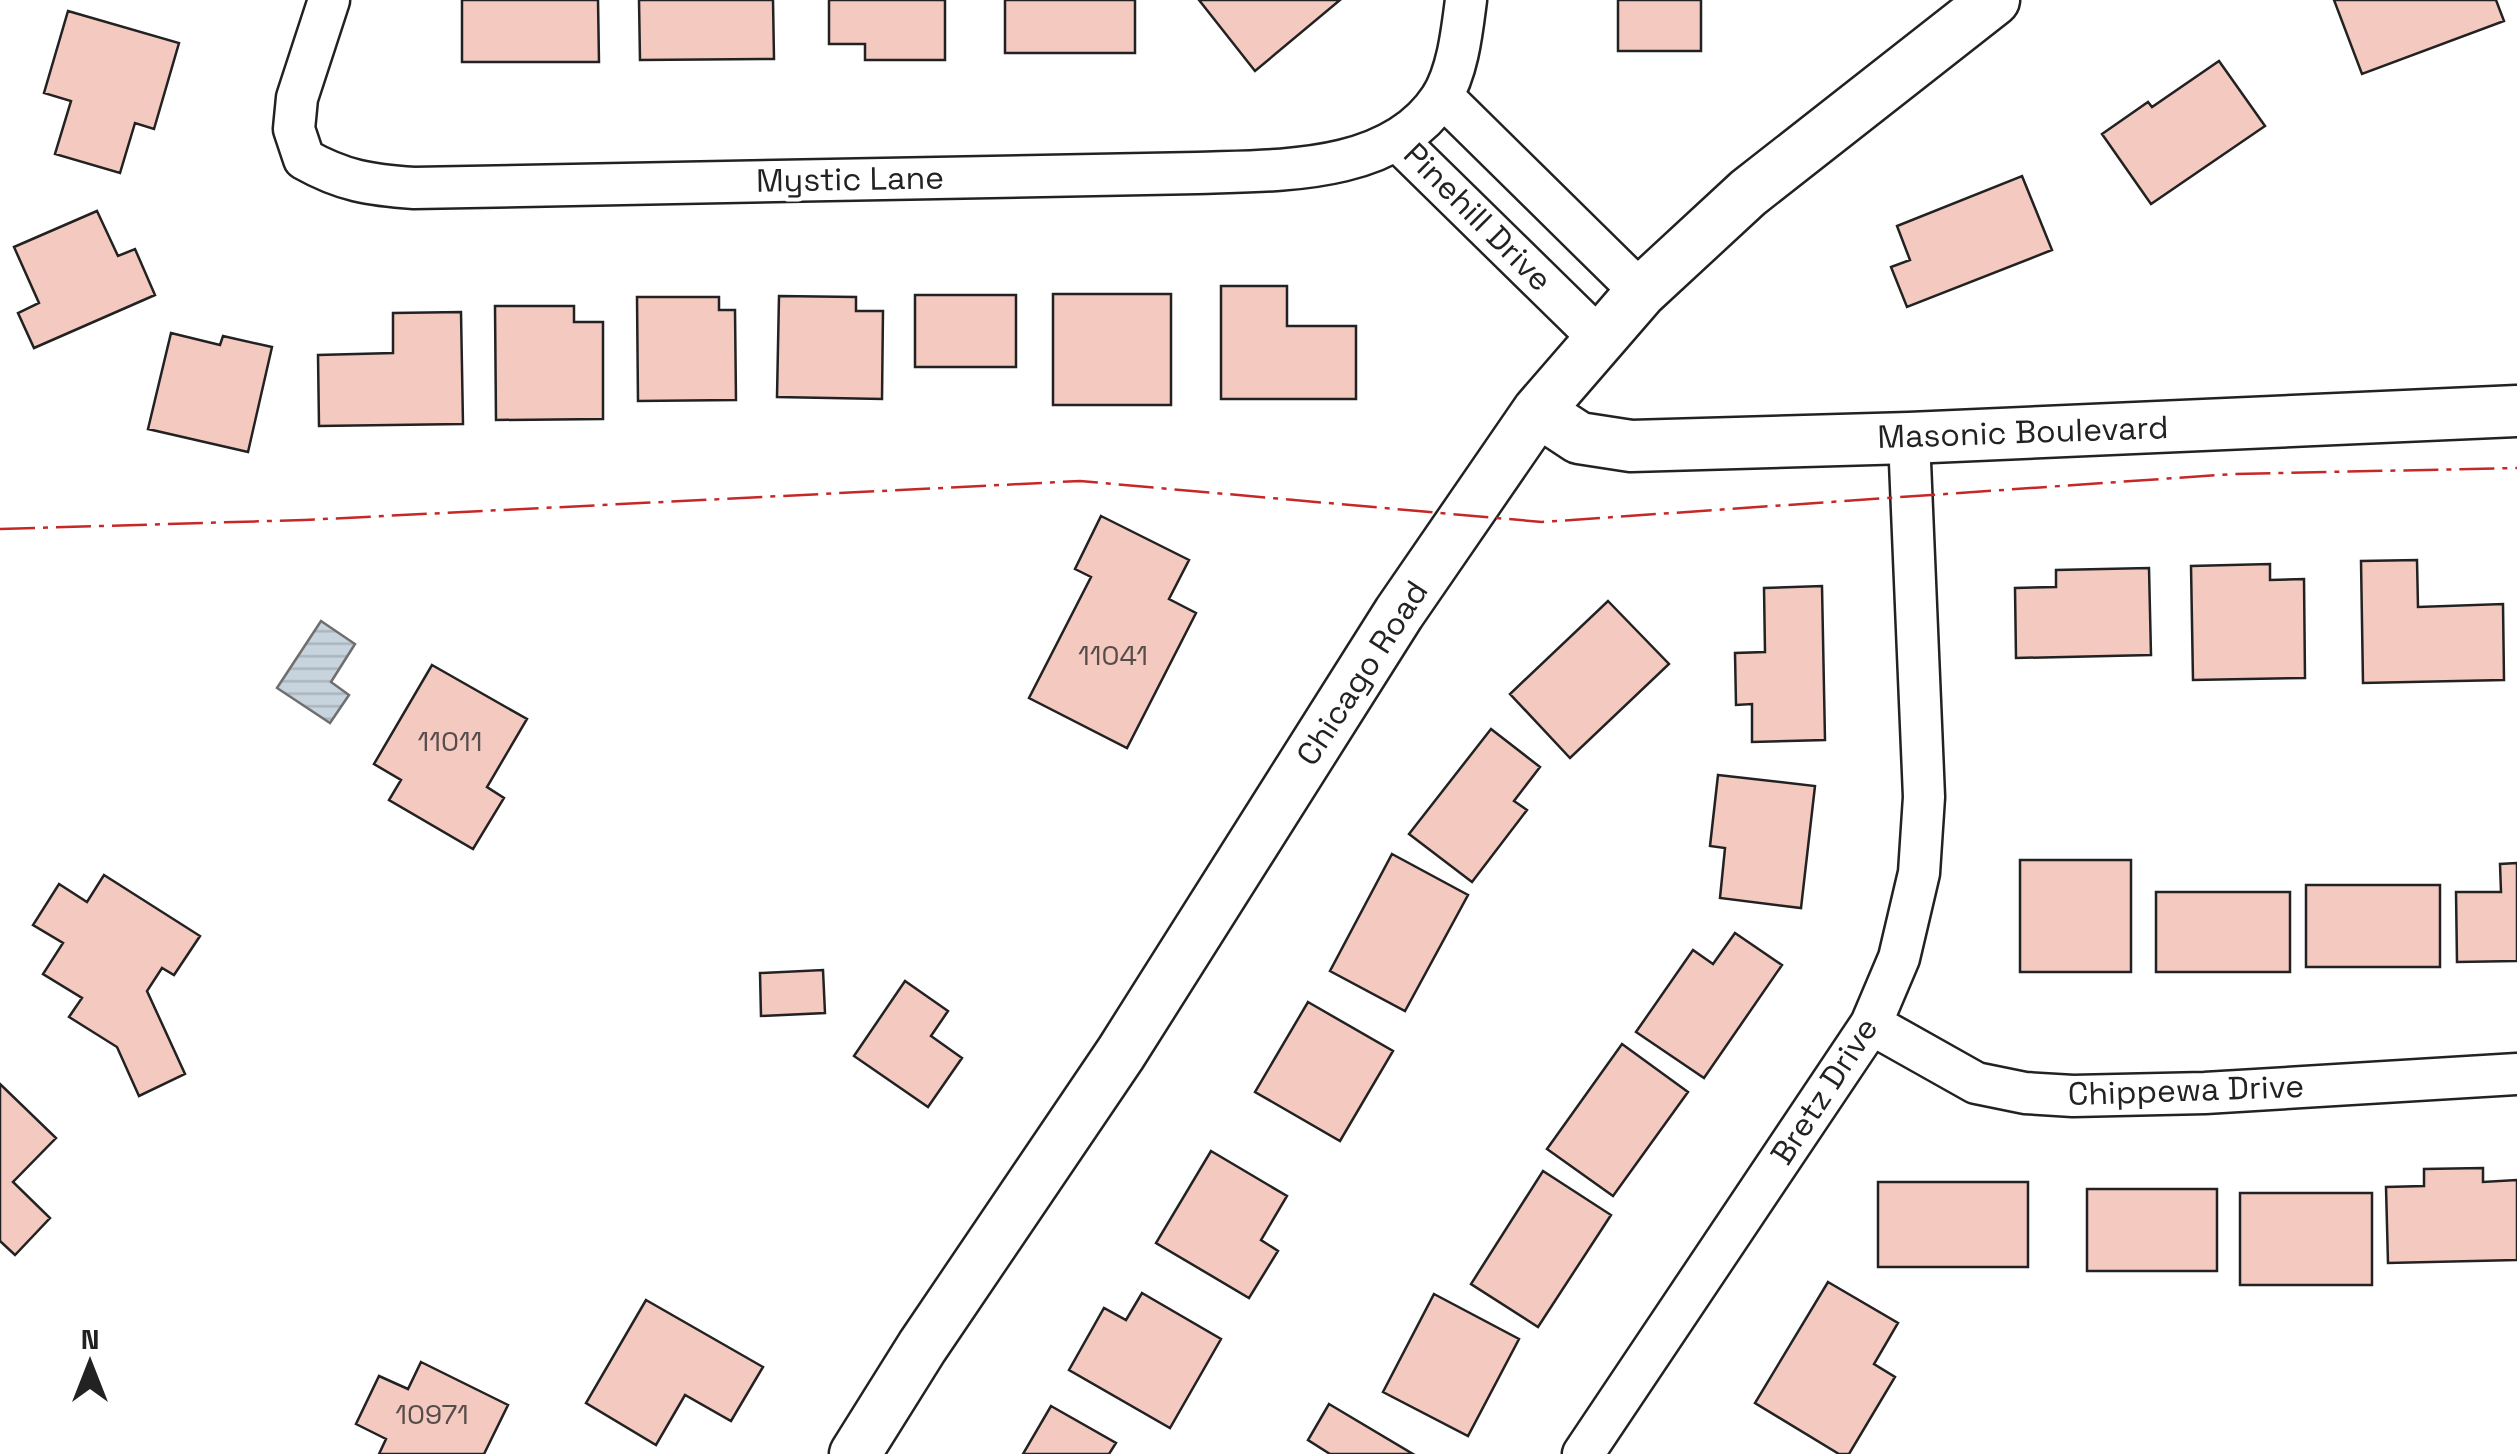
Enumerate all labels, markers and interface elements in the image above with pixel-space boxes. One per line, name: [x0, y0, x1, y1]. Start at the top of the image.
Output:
street label: Pinehill Drive: [1395, 134, 1561, 300]
street label: Mystic Lane: [756, 157, 944, 201]
street label: Masonic Boulevard: [1877, 407, 2169, 457]
street label: Chicago Road: [1287, 573, 1437, 773]
house number: 11041: [1078, 637, 1148, 673]
house number: 11011: [418, 723, 482, 759]
street label: Bretz Drive: [1762, 1010, 1886, 1172]
street label: Chippewa Drive: [2067, 1066, 2305, 1114]
north arrow: [40, 1314, 140, 1414]
text: N: [81, 1321, 99, 1357]
house number: 10971: [395, 1396, 469, 1432]

